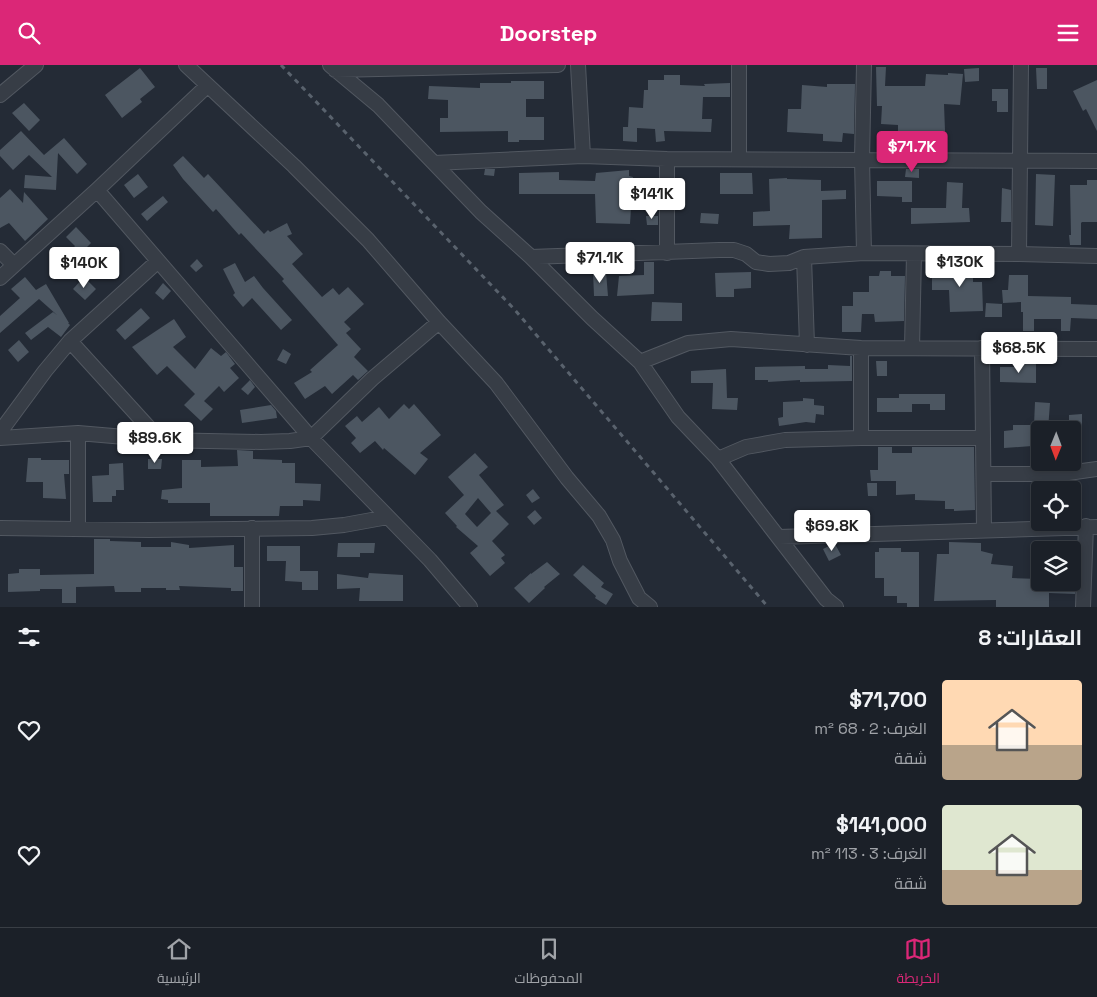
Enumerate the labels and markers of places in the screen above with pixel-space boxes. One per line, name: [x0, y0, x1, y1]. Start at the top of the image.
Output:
pin: $71.7K: [871, 131, 953, 173]
pin: $141K: [617, 177, 687, 220]
pin: $71.1K: [559, 241, 641, 284]
pin: $130K: [925, 245, 995, 288]
pin: $140K: [49, 247, 119, 289]
pin: $68.5K: [978, 331, 1060, 374]
pin: $89.6K: [114, 421, 196, 464]
pin: $69.8K: [791, 509, 873, 552]

